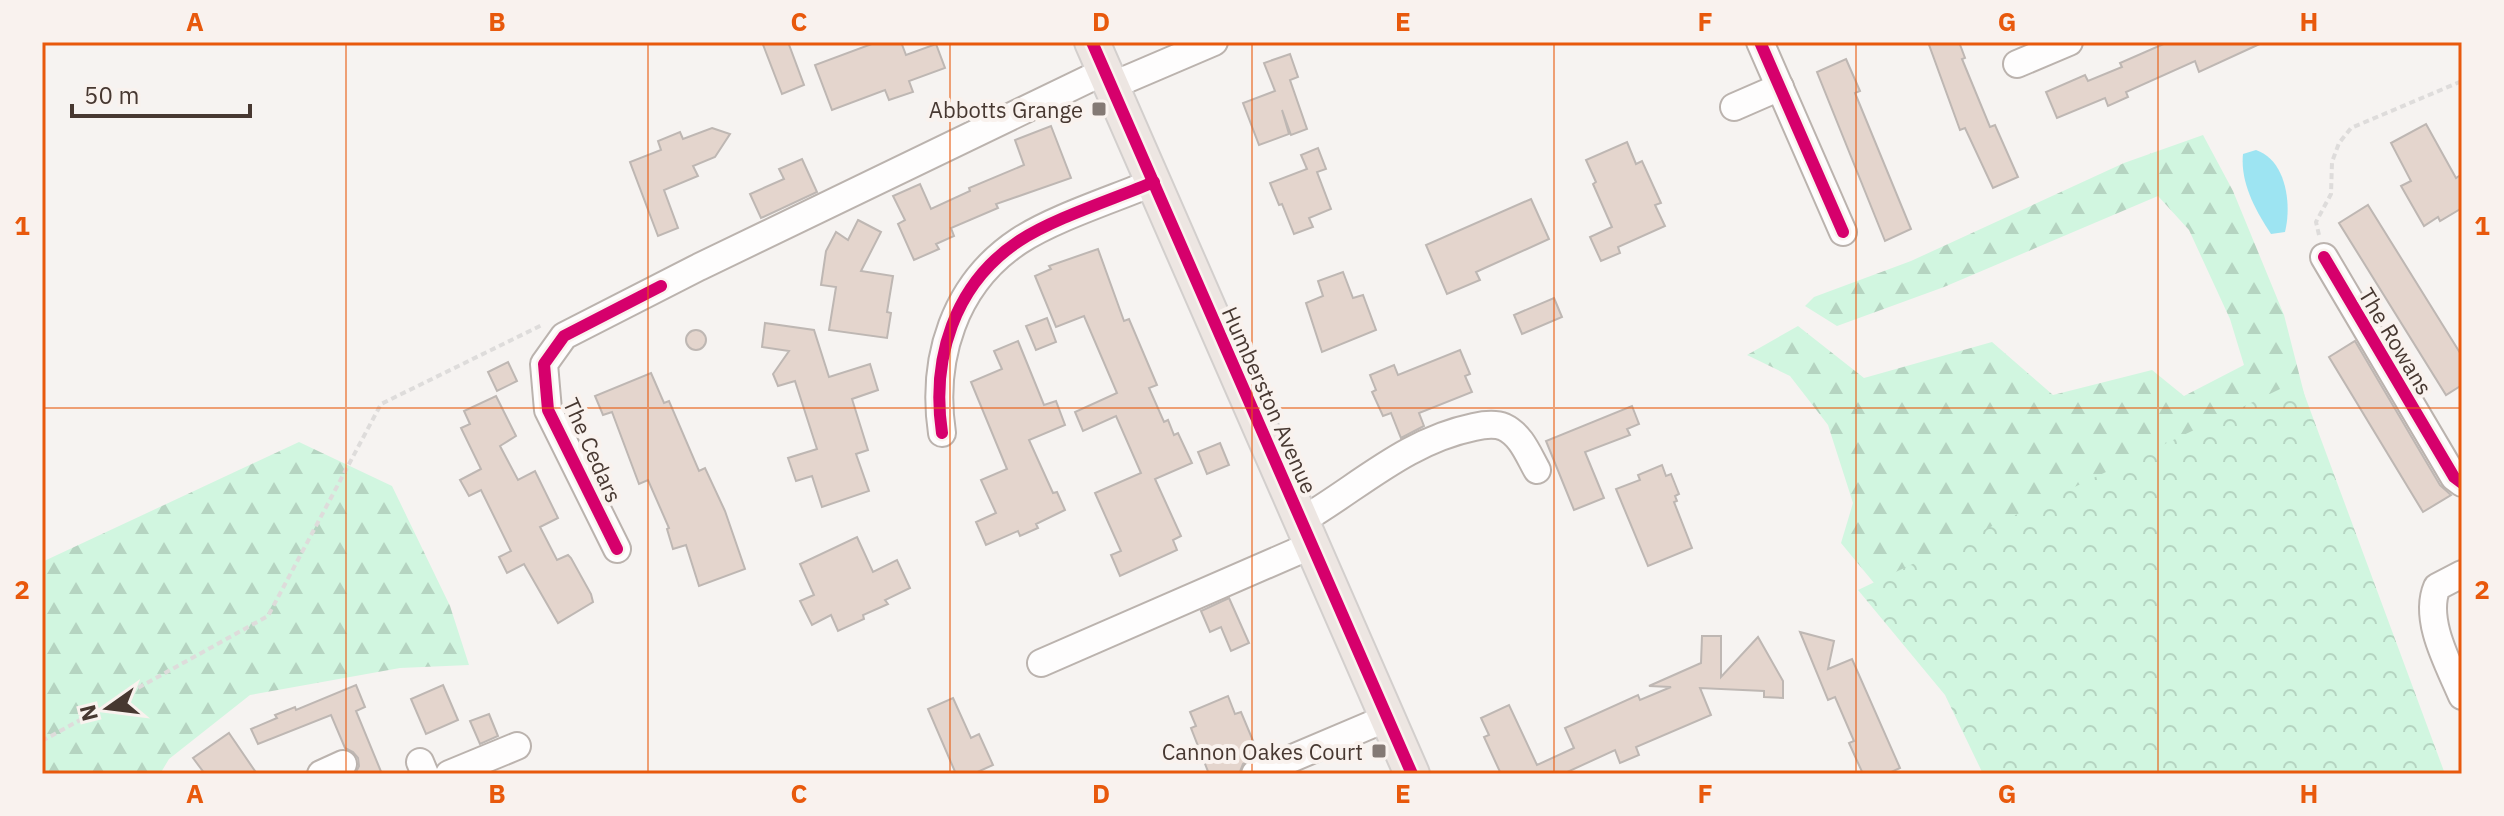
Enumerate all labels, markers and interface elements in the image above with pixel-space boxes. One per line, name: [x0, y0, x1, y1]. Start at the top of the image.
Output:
text: A: [186, 4, 204, 38]
text: B: [488, 4, 506, 38]
text: C: [791, 4, 808, 38]
text: D: [1092, 4, 1110, 38]
text: E: [1395, 4, 1411, 38]
text: F: [1697, 4, 1713, 38]
text: G: [1998, 4, 2016, 38]
text: H: [2300, 4, 2318, 38]
scale bar: [72, 68, 250, 118]
text: 50 m: [84, 79, 139, 111]
place label: Abbotts Grange: [929, 95, 1083, 124]
marker: Abbotts Grange: [1090, 100, 1108, 118]
text: 1: [14, 208, 30, 242]
text: 1: [2474, 208, 2490, 242]
street label: The Rowans: [2353, 282, 2439, 400]
street label: Humberston Avenue: [1216, 302, 1324, 498]
street label: The Cedars: [557, 393, 629, 507]
text: 2: [14, 572, 30, 606]
text: 2: [2474, 572, 2490, 606]
north arrow: [68, 668, 148, 748]
text: N: [72, 702, 104, 724]
place label: Cannon Oakes Court: [1162, 737, 1363, 766]
marker: Cannon Oakes Court: [1370, 742, 1388, 760]
text: A: [186, 776, 204, 810]
text: B: [488, 776, 506, 810]
text: C: [791, 776, 808, 810]
text: D: [1092, 776, 1110, 810]
text: E: [1395, 776, 1411, 810]
text: F: [1697, 776, 1713, 810]
text: G: [1998, 776, 2016, 810]
text: H: [2300, 776, 2318, 810]

